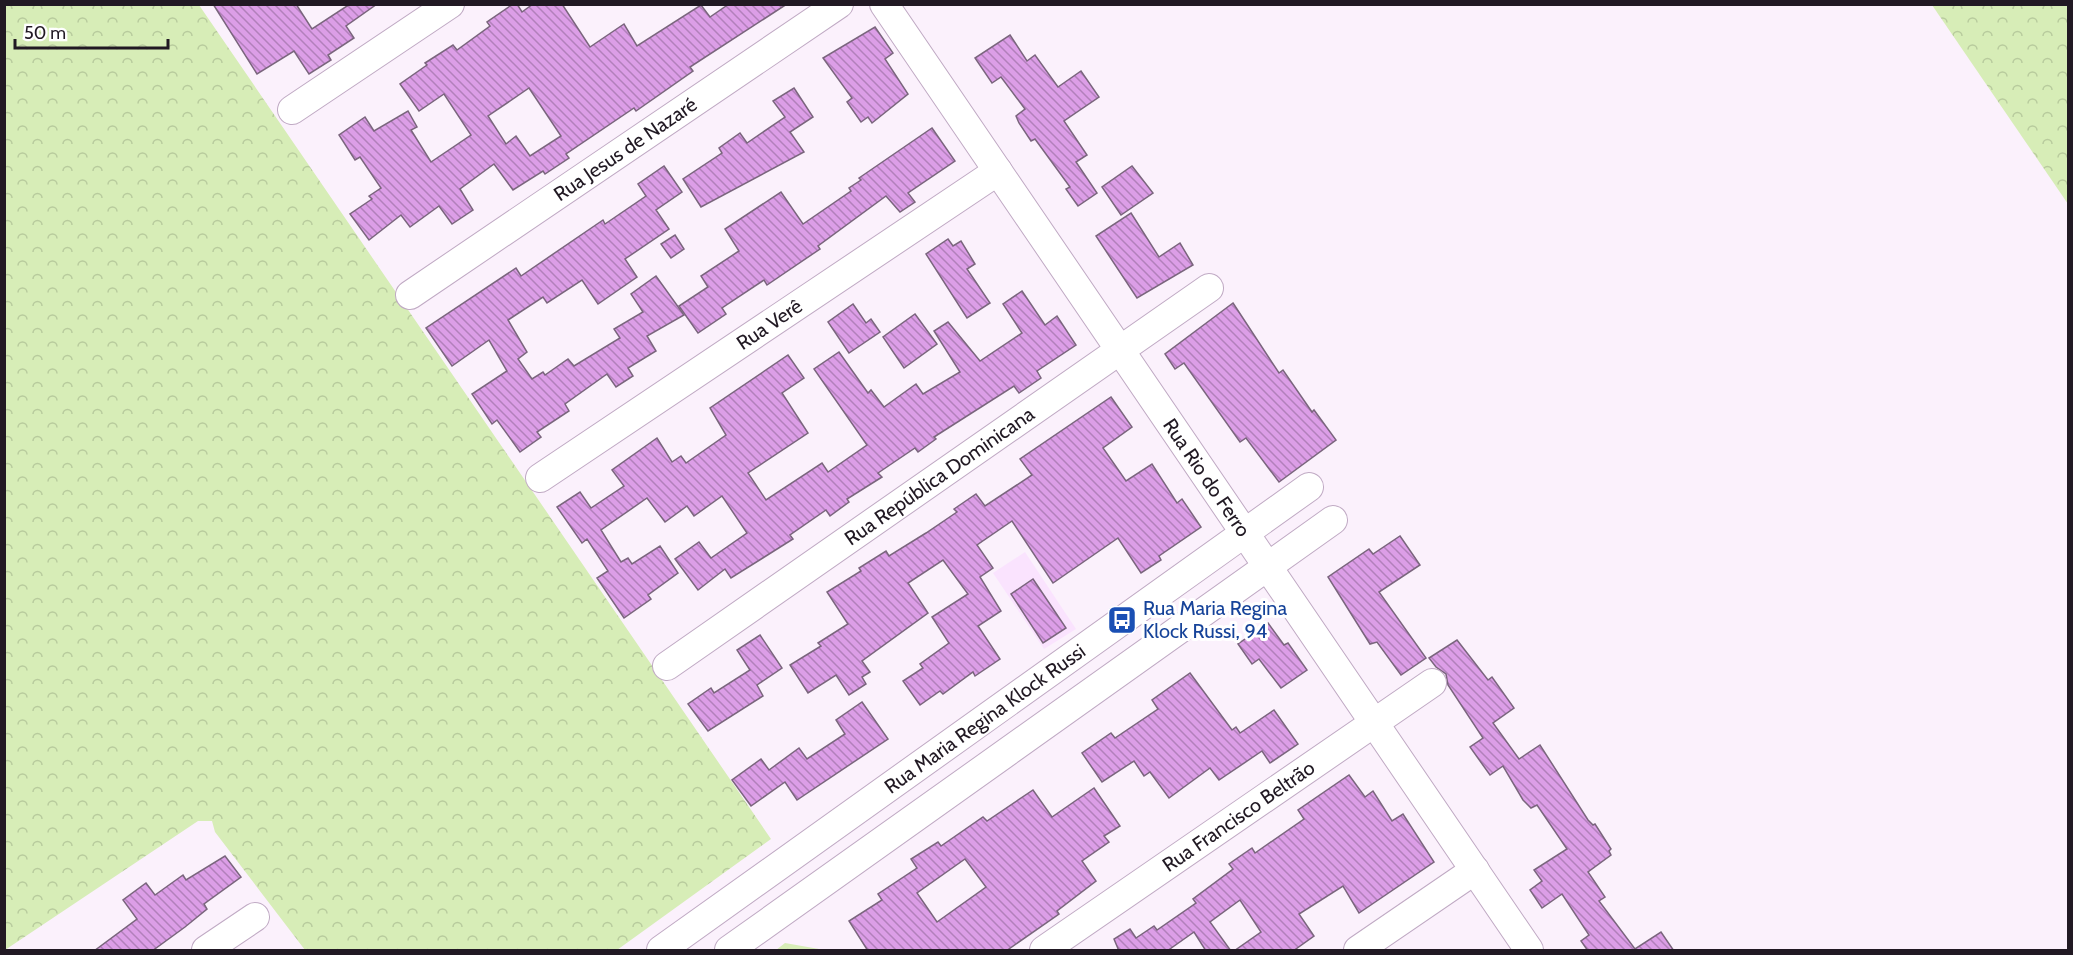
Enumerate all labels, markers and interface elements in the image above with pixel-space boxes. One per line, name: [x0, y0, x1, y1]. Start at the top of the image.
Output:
scale bar: [15, 12, 168, 50]
text: 50 m: [24, 22, 66, 44]
street label: Rua Jesus de Nazaré: [549, 92, 701, 206]
street label: Rua Verê: [732, 294, 807, 355]
street label: Rua República Dominicana: [840, 402, 1039, 550]
street label: Rua Rio do Ferro: [1158, 414, 1256, 541]
place label: Rua Maria Regina Klock Russi, 94: [1143, 596, 1287, 643]
bus stop icon: Rua Maria Regina Klock Russi, 94: [1106, 604, 1138, 636]
street label: Rua Maria Regina Klock Russi: [880, 639, 1090, 799]
street label: Rua Francisco Beltrão: [1158, 755, 1319, 877]

